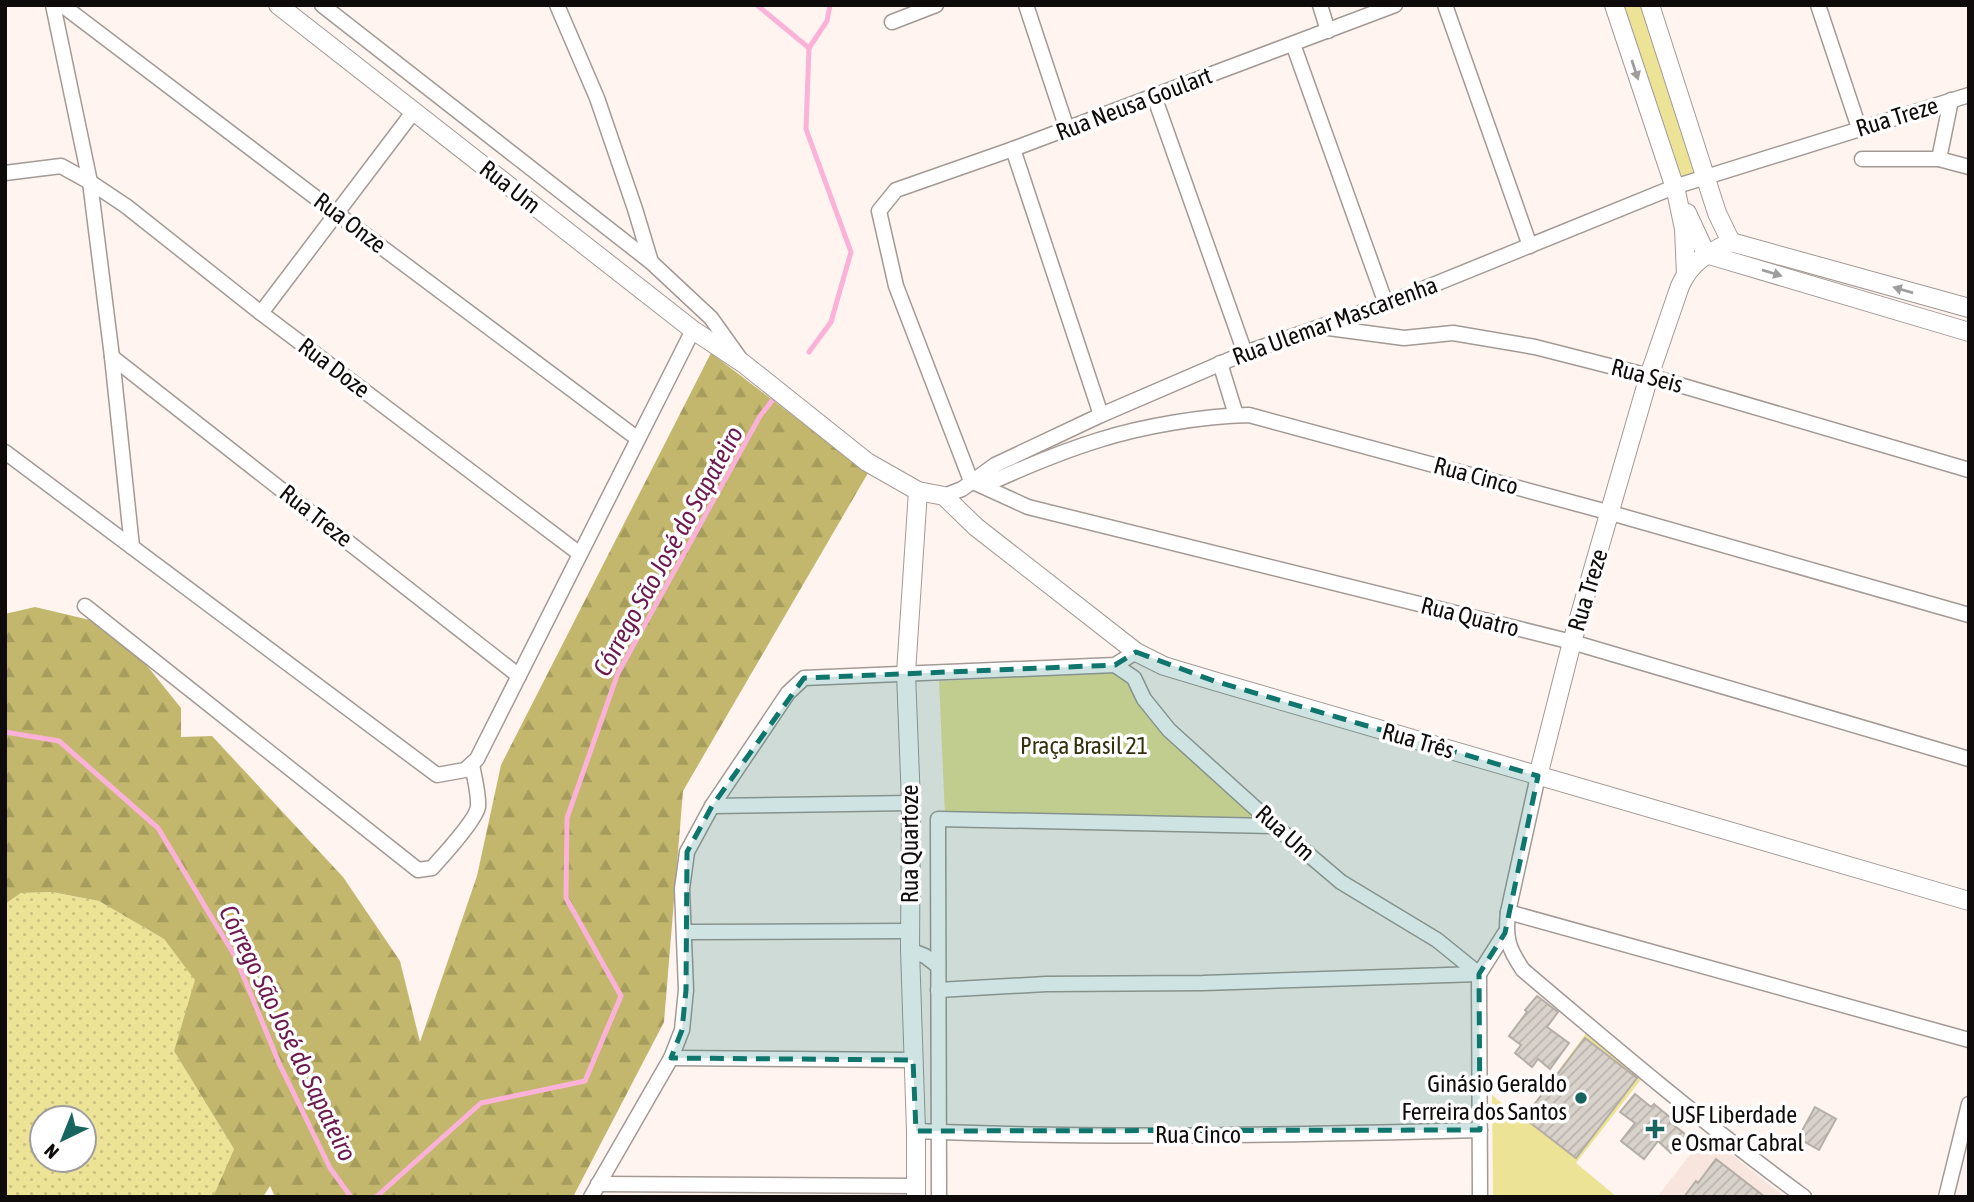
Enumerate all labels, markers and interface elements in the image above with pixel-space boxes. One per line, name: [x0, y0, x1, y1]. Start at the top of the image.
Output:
one-way arrow: [1630, 60, 1641, 81]
street label: Rua Neusa Goulart: [1052, 61, 1216, 146]
street label: Rua Treze: [1853, 91, 1941, 142]
street label: Rua Um: [475, 155, 546, 219]
street label: Rua Onze: [309, 187, 392, 258]
one-way arrow: [1761, 269, 1782, 279]
street label: Rua Ulemar Mascarenha: [1229, 271, 1441, 370]
one-way arrow: [1892, 284, 1914, 295]
street label: Rua Doze: [294, 332, 375, 403]
street label: Rua Seis: [1608, 353, 1686, 398]
water label: Córrego São José do Sapateiro: [587, 421, 749, 681]
street label: Rua Cinco: [1431, 451, 1521, 500]
street label: Rua Treze: [275, 479, 358, 552]
street label: Rua Treze: [1562, 546, 1613, 634]
street label: Rua Quatro: [1418, 591, 1522, 642]
street label: Rua Três: [1379, 717, 1457, 764]
park label: Praça Brasil 21: [1020, 732, 1148, 759]
street label: Rua Quartoze: [896, 785, 923, 903]
street label: Rua Um: [1250, 799, 1320, 866]
water label: Córrego São José do Sapateiro: [213, 900, 363, 1166]
place label: Ginásio Geraldo Ferreira dos Santos: [1402, 1070, 1567, 1125]
marker: Ginásio Geraldo Ferreira dos Santos: [1573, 1090, 1589, 1106]
place label: USF Liberdade e Osmar Cabral: [1671, 1101, 1805, 1156]
north arrow: [28, 1104, 98, 1174]
marker: USF Liberdade e Osmar Cabral: [1645, 1119, 1665, 1139]
street label: Rua Cinco: [1155, 1121, 1241, 1148]
text: N: [40, 1140, 63, 1163]

